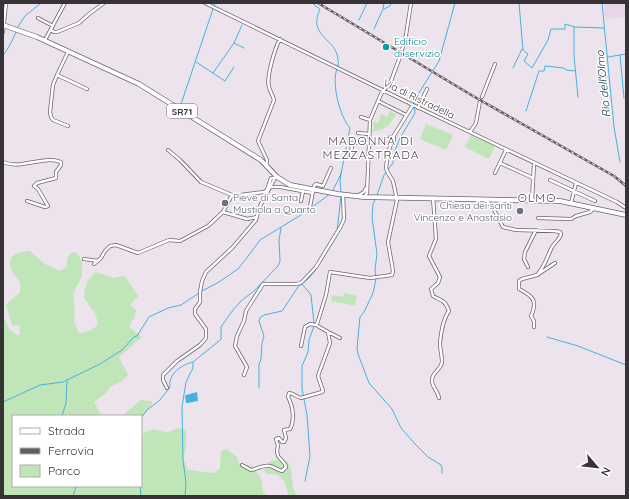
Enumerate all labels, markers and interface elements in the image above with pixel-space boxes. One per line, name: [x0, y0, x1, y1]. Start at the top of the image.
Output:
place label: Edificio di servizio: [394, 35, 440, 60]
marker: Edificio di servizio: [381, 42, 391, 52]
water label: Rio dell'Olmo: [592, 49, 613, 118]
street label: Via di Ristradella: [381, 76, 457, 122]
road number: SR71: [167, 104, 197, 118]
district label: MADONNA DI MEZZASTRADA: [322, 133, 420, 162]
district label: OLMO: [518, 190, 556, 205]
place label: Pieve di Santa Mustiola a Quarto: [233, 191, 316, 216]
marker: Pieve di Santa Mustiola a Quarto: [220, 198, 230, 208]
place label: Chiesa dei santi Vincenzo e Anastasio: [414, 199, 512, 224]
marker: Chiesa dei santi Vincenzo e Anastasio: [515, 206, 525, 216]
legend: [12, 415, 142, 487]
text: Strada: [48, 423, 85, 438]
text: Ferrovia: [48, 443, 94, 458]
north arrow: [577, 447, 617, 487]
text: Parco: [48, 463, 80, 478]
text: N: [598, 465, 614, 479]

